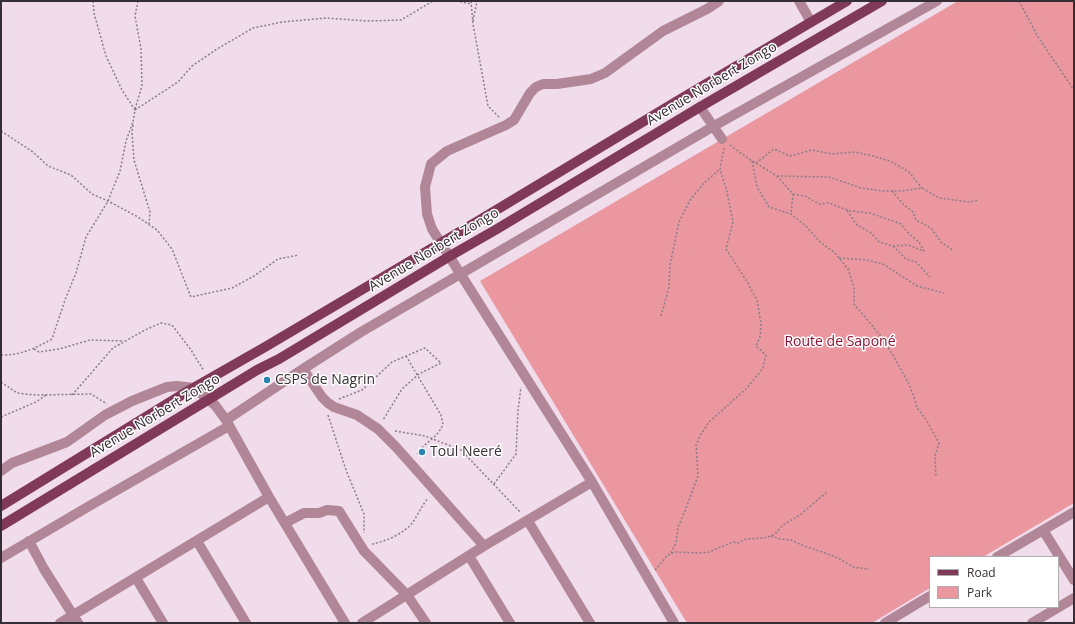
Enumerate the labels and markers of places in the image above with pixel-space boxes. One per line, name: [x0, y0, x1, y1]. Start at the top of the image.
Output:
place label: CSPS de Nagrin: [275, 372, 375, 388]
marker: CSPS de Nagrin: [262, 375, 272, 385]
place label: Toul Neeré: [430, 444, 502, 460]
marker: Toul Neeré: [417, 447, 427, 457]

